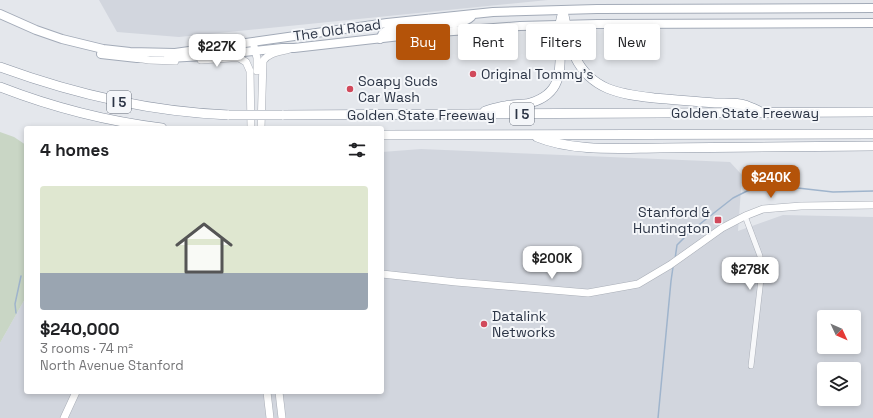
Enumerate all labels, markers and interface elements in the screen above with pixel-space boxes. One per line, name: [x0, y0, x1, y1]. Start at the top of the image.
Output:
street label: The Old Road: [292, 15, 382, 45]
chip: Buy: [396, 24, 450, 60]
chip: Rent: [458, 24, 518, 60]
chip: Filters: [526, 24, 596, 60]
chip: New: [604, 24, 660, 60]
pin: $227K: [189, 34, 245, 68]
text: $227K: [198, 38, 236, 55]
place label: Original Tommy's: [481, 65, 594, 83]
marker: Original Tommy's: [468, 69, 478, 79]
place label: Soapy Suds Car Wash: [358, 72, 438, 106]
marker: Soapy Suds Car Wash: [345, 84, 355, 94]
road number: I 5: [107, 91, 131, 113]
road number: I 5: [510, 103, 534, 125]
street label: Golden State Freeway: [671, 104, 819, 122]
street label: Golden State Freeway: [347, 106, 495, 124]
text: 4 homes: [40, 139, 109, 161]
icon: filters: [346, 139, 368, 161]
pin: $240K: [743, 165, 799, 199]
text: $240K: [751, 169, 791, 186]
place label: Stanford & Huntington: [633, 203, 711, 237]
icon: home: [168, 212, 240, 284]
marker: Stanford & Huntington: [713, 215, 723, 225]
pin: $200K: [524, 246, 580, 280]
text: $200K: [532, 250, 572, 267]
pin: $278K: [722, 257, 778, 291]
text: $278K: [731, 261, 769, 278]
place label: Datalink Networks: [492, 307, 556, 341]
north arrow: [817, 310, 861, 354]
map controls: [817, 310, 861, 406]
text: $240,000: [40, 318, 120, 340]
marker: Datalink Networks: [479, 319, 489, 329]
text: 3 rooms · 74 m²: [40, 340, 133, 357]
text: North Avenue Stanford: [40, 357, 184, 374]
button: layers: [817, 362, 861, 406]

